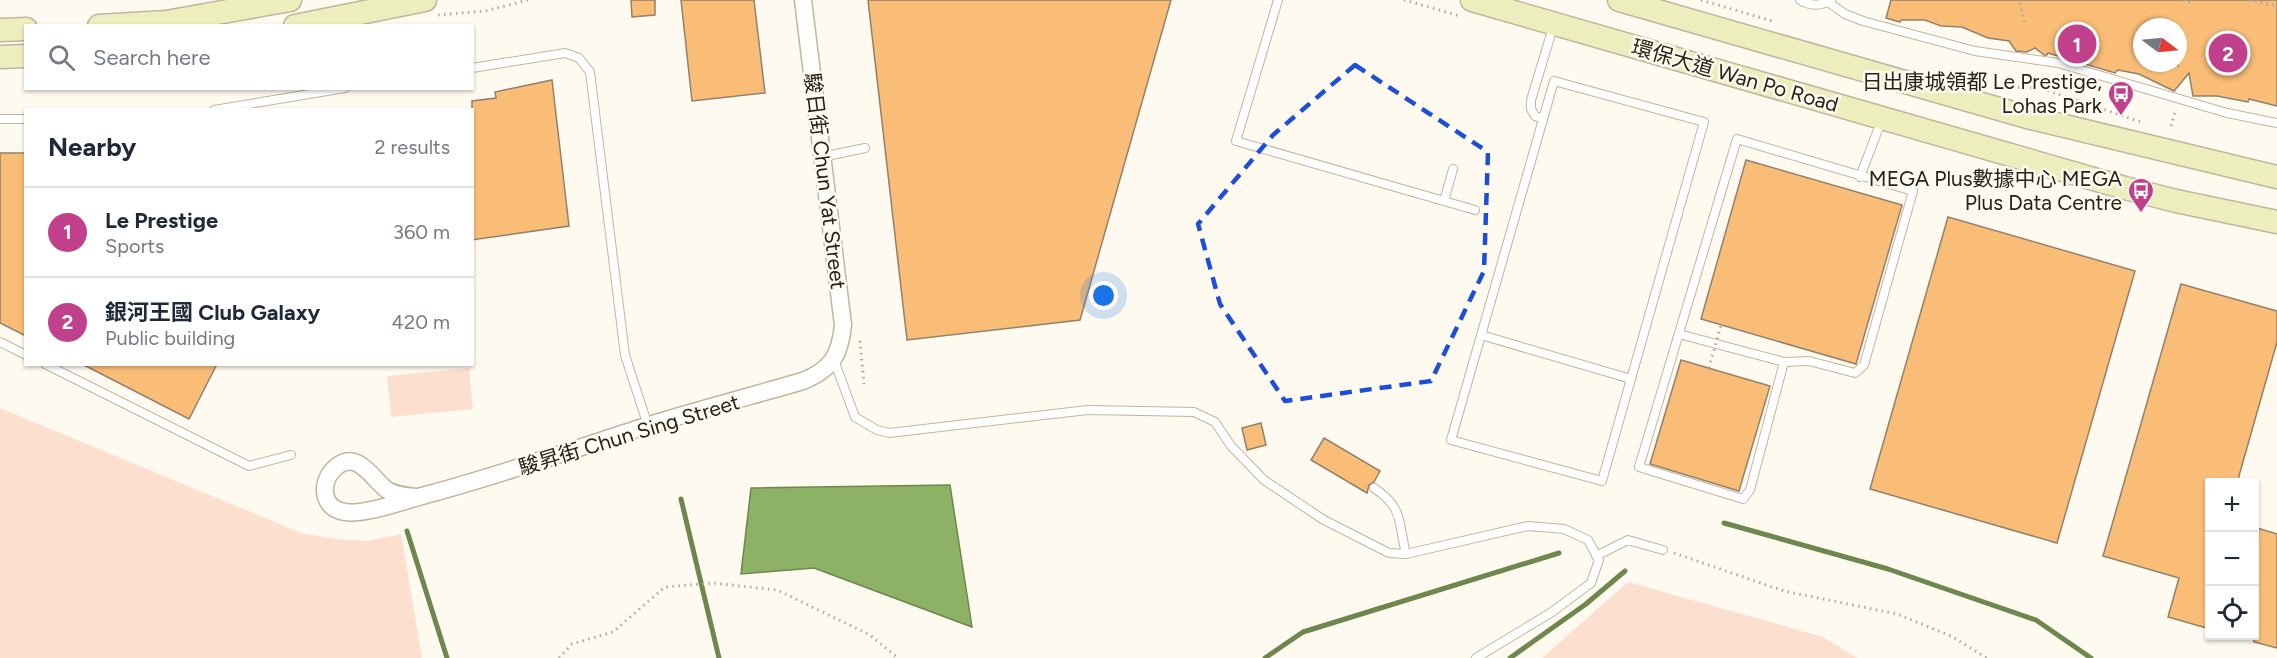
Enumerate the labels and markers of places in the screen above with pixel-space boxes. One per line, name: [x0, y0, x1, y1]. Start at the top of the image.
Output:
pin: 1: [2058, 22, 2096, 66]
pin: 2: [2208, 31, 2248, 76]
place label: 日出康城領都 Le Prestige, Lohas Park: [1861, 69, 2103, 118]
bus stop icon: 日出康城領都 Le Prestige, Lohas Park: [2106, 79, 2136, 117]
place label: MEGA Plus數據中心 MEGA Plus Data Centre: [1869, 166, 2122, 215]
bus stop icon: MEGA Plus數據中心 MEGA Plus Data Centre: [2126, 176, 2156, 214]

